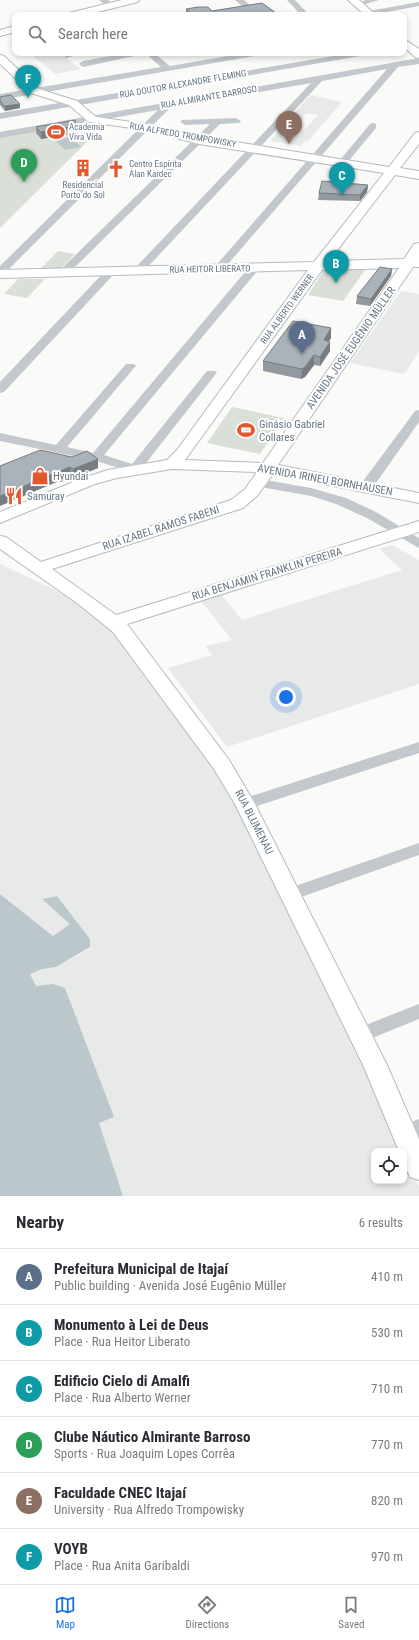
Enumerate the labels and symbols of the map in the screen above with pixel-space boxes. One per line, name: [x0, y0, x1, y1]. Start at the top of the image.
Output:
pin: F: [15, 65, 41, 98]
street label: RUA DOUTOR ALEXANDRE FLEMING: [119, 68, 247, 100]
street label: RUA ALMIRANTE BARROSO: [160, 84, 258, 110]
pin: E: [276, 111, 302, 144]
street label: RUA ALFREDO TROMPOWISKY: [129, 121, 237, 149]
sports icon: Academia Viva Vida: [46, 122, 66, 142]
place label: Academia Viva Vida: [69, 122, 105, 142]
pin: D: [11, 149, 37, 182]
building icon: Residencial Porto do Sol: [73, 158, 93, 178]
church icon: Centro Espírita Alan Kardec: [106, 159, 126, 179]
place label: Centro Espírita Alan Kardec: [129, 159, 182, 179]
pin: C: [329, 162, 355, 195]
place label: Residencial Porto do Sol: [61, 180, 105, 200]
pin: B: [323, 250, 349, 283]
street label: RUA HEITOR LIBERATO: [169, 263, 251, 275]
street label: RUA ALBERTO WERNER: [258, 272, 316, 346]
street label: AVENIDA JOSÉ EUGÊNIO MÜLLER: [304, 284, 398, 412]
pin: A: [289, 321, 315, 354]
place label: Ginásio Gabriel Collares: [259, 418, 325, 444]
sports icon: Ginásio Gabriel Collares: [236, 420, 256, 440]
street label: AVENIDA IRINEU BORNHAUSEN: [256, 462, 394, 498]
shop icon: Hyundai: [30, 466, 50, 486]
place label: Hyundai: [53, 470, 88, 483]
restaurant icon: Samuray: [4, 486, 24, 506]
place label: Samuray: [27, 490, 65, 503]
street label: RUA IZABEL RAMOS FABENI: [101, 503, 221, 553]
street label: RUA BENJAMIN FRANKLIN PEREIRA: [190, 545, 344, 603]
your location: [276, 687, 296, 707]
street label: RUA BLUMENAU: [232, 787, 276, 857]

